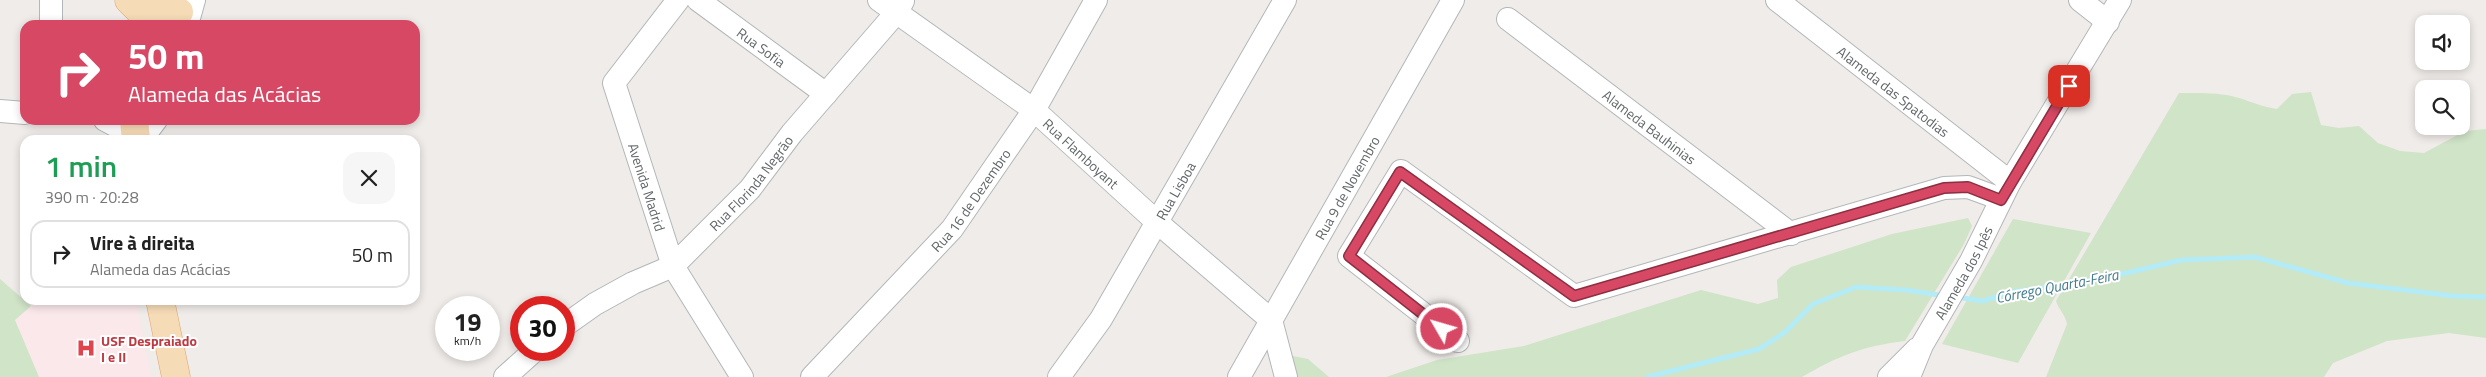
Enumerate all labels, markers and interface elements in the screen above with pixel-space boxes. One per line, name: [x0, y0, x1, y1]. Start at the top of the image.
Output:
map controls: [2415, 15, 2470, 135]
button: sound: [2415, 15, 2470, 70]
street label: Rua Sofia: [733, 22, 790, 72]
text: 50 m: [128, 29, 204, 83]
icon: right: [45, 40, 110, 105]
street label: Alameda das Spatodias: [1833, 41, 1954, 142]
pin: [2048, 65, 2090, 107]
icon: arrive: [2055, 72, 2083, 100]
text: Alameda das Acácias: [128, 77, 321, 111]
button: search: [2415, 80, 2470, 135]
street label: Alameda Bauhinias: [1598, 84, 1701, 169]
street label: Rua Flamboyant: [1039, 113, 1124, 193]
street label: Rua Florinda Negrão: [704, 130, 798, 235]
street label: Rua 9 de Novembro: [1309, 132, 1384, 243]
street label: Avenida Madrid: [623, 140, 672, 234]
text: 1 min: [45, 143, 117, 189]
street label: Rua 16 de Dezembro: [926, 144, 1015, 256]
button: close: [343, 152, 395, 204]
street label: Rua Lisboa: [1150, 157, 1200, 224]
text: 390 m · 20:28: [45, 185, 139, 209]
street label: Alameda dos Ipês: [1929, 222, 1997, 323]
text: Vire à direita: [90, 228, 195, 257]
icon: right: [47, 240, 75, 268]
text: 50 m: [352, 240, 393, 269]
text: Alameda das Acácias: [90, 257, 231, 281]
water label: Córrego Quarta-Feira: [1994, 263, 2122, 309]
speed limit sign: 30: [510, 296, 575, 361]
position arrow: [1415, 302, 1467, 354]
text: 19: [453, 303, 482, 341]
place label: USF Despraiado I e II: [101, 330, 197, 367]
text: km/h: [454, 331, 481, 350]
hospital icon: USF Despraiado I e II: [75, 337, 97, 359]

